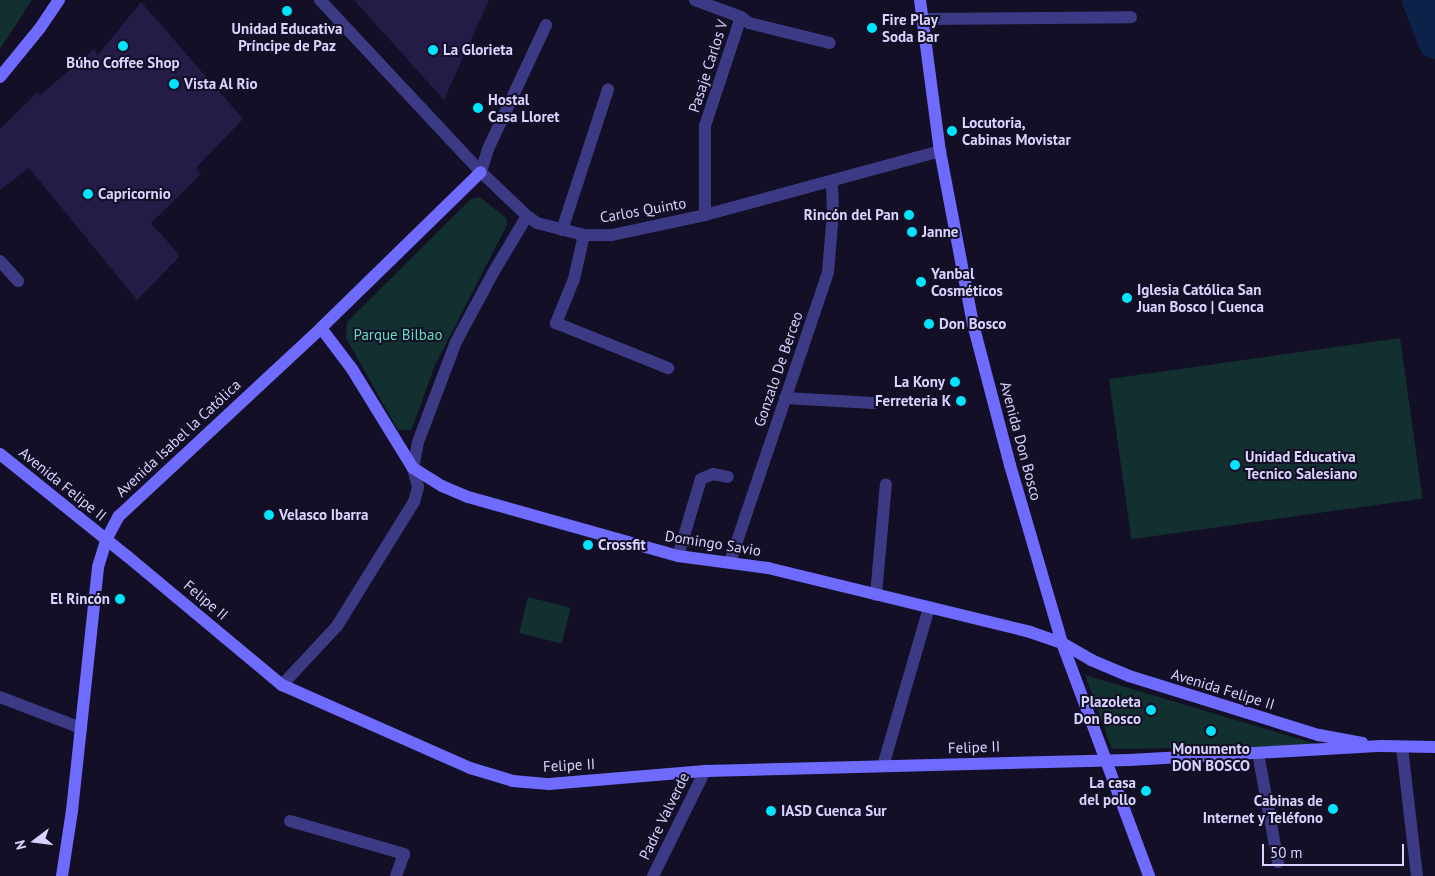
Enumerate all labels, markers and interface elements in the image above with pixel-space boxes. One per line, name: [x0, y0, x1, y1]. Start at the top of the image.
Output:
marker: Unidad Educativa Príncipe de Paz: [281, 5, 293, 17]
place label: Fire Play Soda Bar: [882, 10, 939, 45]
street label: Pasaje Carlos V: [684, 17, 732, 115]
place label: Unidad Educativa Príncipe de Paz: [232, 19, 342, 54]
marker: Fire Play Soda Bar: [866, 22, 878, 34]
marker: Búho Coffee Shop: [117, 40, 129, 52]
place label: La Glorieta: [443, 41, 513, 59]
marker: La Glorieta: [427, 44, 439, 56]
place label: Búho Coffee Shop: [66, 54, 180, 72]
place label: Vista Al Rio: [184, 75, 258, 93]
marker: Vista Al Rio: [168, 78, 180, 90]
place label: Hostal Casa Lloret: [488, 90, 560, 125]
marker: Hostal Casa Lloret: [472, 102, 484, 114]
place label: Locutoria, Cabinas Movistar: [962, 113, 1071, 148]
marker: Locutoria, Cabinas Movistar: [946, 125, 958, 137]
place label: Capricornio: [98, 185, 171, 203]
marker: Capricornio: [82, 188, 94, 200]
street label: Carlos Quinto: [599, 194, 687, 226]
place label: Rincón del Pan: [804, 206, 899, 224]
marker: Rincón del Pan: [903, 209, 915, 221]
place label: Janne: [922, 223, 958, 241]
marker: Janne: [906, 226, 918, 238]
place label: Yanbal Cosméticos: [931, 264, 1003, 299]
marker: Yanbal Cosméticos: [915, 276, 927, 288]
place label: Iglesia Católica San Juan Bosco | Cuenca: [1137, 280, 1264, 315]
marker: Iglesia Católica San Juan Bosco | Cuenca: [1121, 292, 1133, 304]
street label: Gonzalo De Berceo: [750, 309, 806, 429]
place label: Don Bosco: [939, 315, 1006, 333]
marker: Don Bosco: [923, 318, 935, 330]
park label: Parque Bilbao: [354, 326, 442, 344]
place label: La Kony: [894, 373, 945, 391]
street label: Avenida Isabel la Católica: [112, 375, 244, 501]
marker: La Kony: [949, 376, 961, 388]
street label: Avenida Don Bosco: [996, 380, 1046, 502]
place label: Ferreteria K: [875, 392, 951, 410]
marker: Ferreteria K: [955, 395, 967, 407]
street label: Avenida Felipe II: [16, 443, 110, 525]
place label: Unidad Educativa Tecnico Salesiano: [1245, 447, 1357, 482]
marker: Unidad Educativa Tecnico Salesiano: [1229, 459, 1241, 471]
place label: Velasco Ibarra: [279, 506, 369, 524]
marker: Velasco Ibarra: [263, 509, 275, 521]
street label: Domingo Savio: [664, 527, 762, 559]
place label: Crossfit: [598, 536, 646, 554]
marker: Crossfit: [582, 539, 594, 551]
street label: Felipe II: [180, 576, 232, 624]
place label: El Rincón: [50, 590, 110, 608]
marker: El Rincón: [114, 593, 126, 605]
street label: Avenida Felipe II: [1169, 665, 1277, 713]
place label: Plazoleta Don Bosco: [1074, 692, 1141, 727]
marker: Plazoleta Don Bosco: [1145, 704, 1157, 716]
marker: Monumento DON BOSCO: [1205, 725, 1217, 737]
street label: Felipe II: [948, 737, 1000, 757]
place label: Monumento DON BOSCO: [1172, 739, 1250, 774]
street label: Felipe II: [542, 755, 596, 775]
street label: Padre Valverde: [635, 769, 693, 863]
place label: La casa del pollo: [1079, 773, 1136, 808]
marker: La casa del pollo: [1140, 785, 1152, 797]
place label: Cabinas de Internet y Teléfono: [1201, 791, 1323, 826]
place label: IASD Cuenca Sur: [781, 802, 887, 820]
marker: Cabinas de Internet y Teléfono: [1327, 803, 1339, 815]
marker: IASD Cuenca Sur: [765, 805, 777, 817]
north arrow: [10, 816, 60, 866]
scale bar: [1265, 834, 1408, 866]
text: N: [11, 838, 30, 852]
text: 50 m: [1270, 843, 1303, 862]

